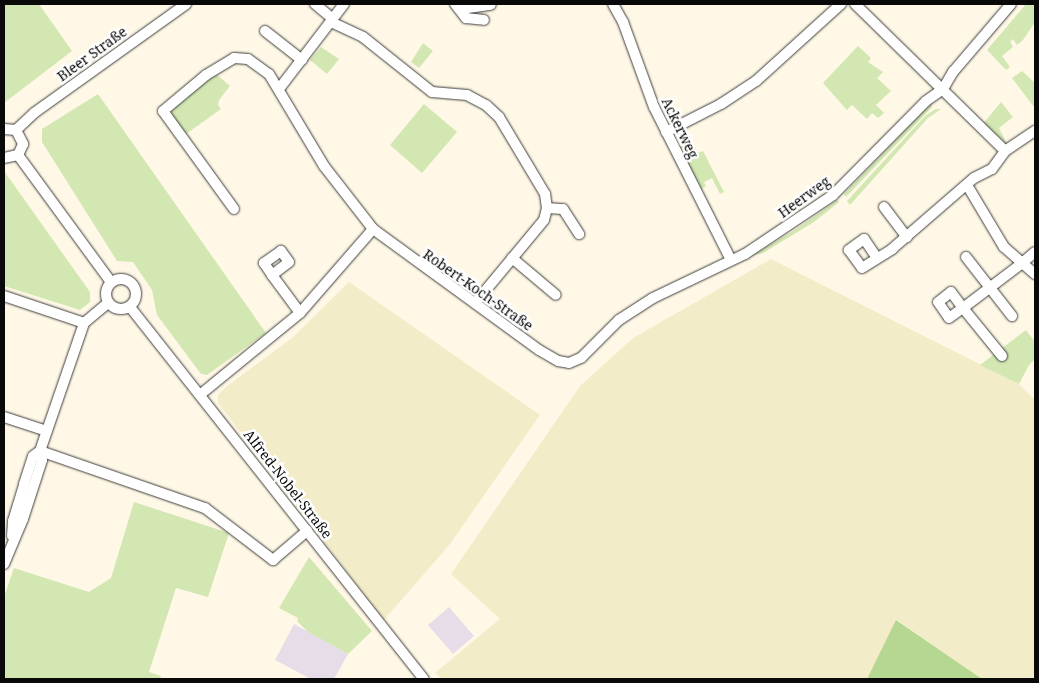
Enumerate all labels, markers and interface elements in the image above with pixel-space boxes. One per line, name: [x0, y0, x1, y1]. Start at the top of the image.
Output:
street label: Bleer Straße: [54, 23, 130, 85]
street label: Ackerweg: [658, 95, 702, 161]
street label: Heerweg: [775, 173, 833, 221]
street label: Robert-Koch-Straße: [420, 246, 536, 334]
street label: Alfred-Nobel-Straße: [240, 426, 336, 542]

